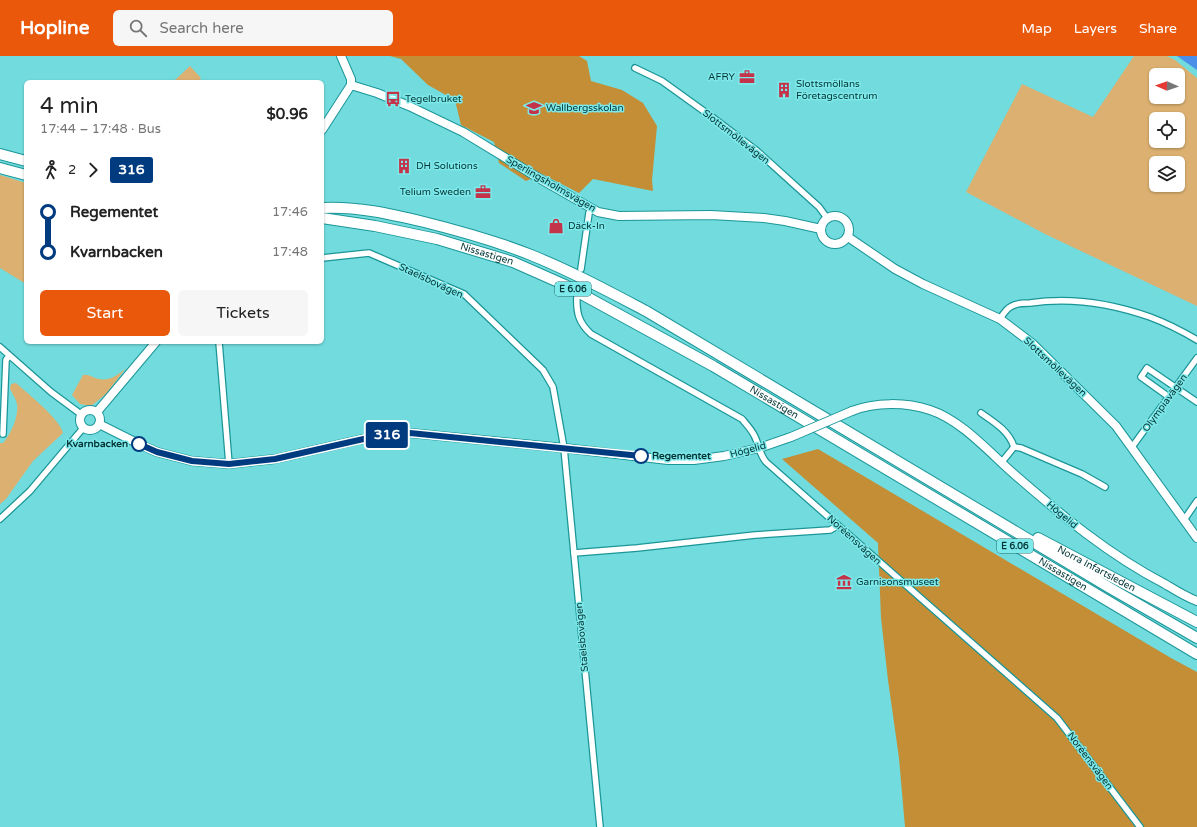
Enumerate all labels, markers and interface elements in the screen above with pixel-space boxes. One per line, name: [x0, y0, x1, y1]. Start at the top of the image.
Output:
search box: [113, 10, 393, 46]
text: Hopline: [20, 17, 89, 39]
icon: search: [127, 17, 149, 39]
text: Search here: [159, 19, 244, 37]
text: Map: [1022, 20, 1052, 37]
text: Layers: [1074, 20, 1117, 37]
text: Share: [1139, 20, 1177, 37]
office icon: AFRY: [738, 68, 756, 86]
north arrow: [1149, 68, 1185, 104]
map controls: [1149, 68, 1185, 192]
place label: AFRY: [708, 71, 736, 83]
place label: Slottsmöllans Företagscentrum: [796, 78, 878, 102]
building icon: Slottsmöllans Företagscentrum: [775, 81, 793, 99]
bus stop icon: Tegelbruket: [384, 90, 402, 108]
text: 4 min: [40, 93, 99, 119]
place label: Tegelbruket: [405, 93, 462, 105]
school or university icon: Wallbergsskolan: [525, 99, 543, 117]
place label: Wallbergsskolan: [546, 102, 624, 114]
text: $0.96: [267, 105, 308, 123]
street label: Slottsmöllevägen: [700, 107, 772, 167]
button: locate: [1149, 112, 1185, 148]
text: 17:44 – 17:48 · Bus: [40, 121, 161, 137]
street label: Sperlingsholmsvägen: [504, 153, 598, 215]
button: layers: [1149, 156, 1185, 192]
building icon: DH Solutions: [395, 157, 413, 175]
icon: walk: [40, 159, 62, 181]
icon: forward: [82, 159, 104, 181]
place label: DH Solutions: [416, 160, 478, 172]
text: 316: [118, 161, 145, 178]
text: 2: [68, 162, 76, 178]
office icon: Telium Sweden: [474, 183, 492, 201]
place label: Telium Sweden: [400, 186, 471, 198]
text: Regementet: [70, 203, 158, 221]
text: 17:46: [272, 204, 308, 220]
shop icon: Däck-In: [547, 217, 565, 235]
place label: Däck-In: [568, 220, 605, 232]
street label: Nissastigen: [459, 240, 515, 268]
text: Kvarnbacken: [70, 243, 163, 261]
text: 17:48: [272, 244, 308, 260]
street label: Staelsbovägen: [397, 261, 465, 301]
road number: E 6.06: [555, 282, 591, 296]
button: Start: [40, 290, 170, 336]
button: Tickets: [178, 290, 308, 336]
street label: Slottsmöllevägen: [1021, 335, 1089, 399]
street label: Olympiavägen: [1140, 372, 1190, 434]
street label: Nissastigen: [747, 383, 801, 422]
line badge: 316: [364, 422, 410, 448]
text: 316: [374, 426, 400, 443]
marker: Kvarnbacken: [131, 436, 147, 452]
place label: Kvarnbacken: [66, 438, 128, 450]
street label: Högelid: [729, 439, 767, 461]
marker: Regementet: [633, 448, 649, 464]
place label: Regementet: [652, 450, 711, 462]
street label: Högelid: [1044, 499, 1080, 531]
street label: Noréensvägen: [824, 513, 884, 567]
road number: E 6.06: [997, 539, 1033, 553]
street label: Norra Infartsleden: [1055, 543, 1137, 594]
street label: Nissastigen: [1036, 555, 1089, 593]
museum icon: Garnisonsmuseet: [835, 573, 853, 591]
place label: Garnisonsmuseet: [856, 576, 939, 588]
street label: Staelsbovägen: [573, 602, 591, 672]
street label: Noréensvägen: [1065, 730, 1115, 792]

